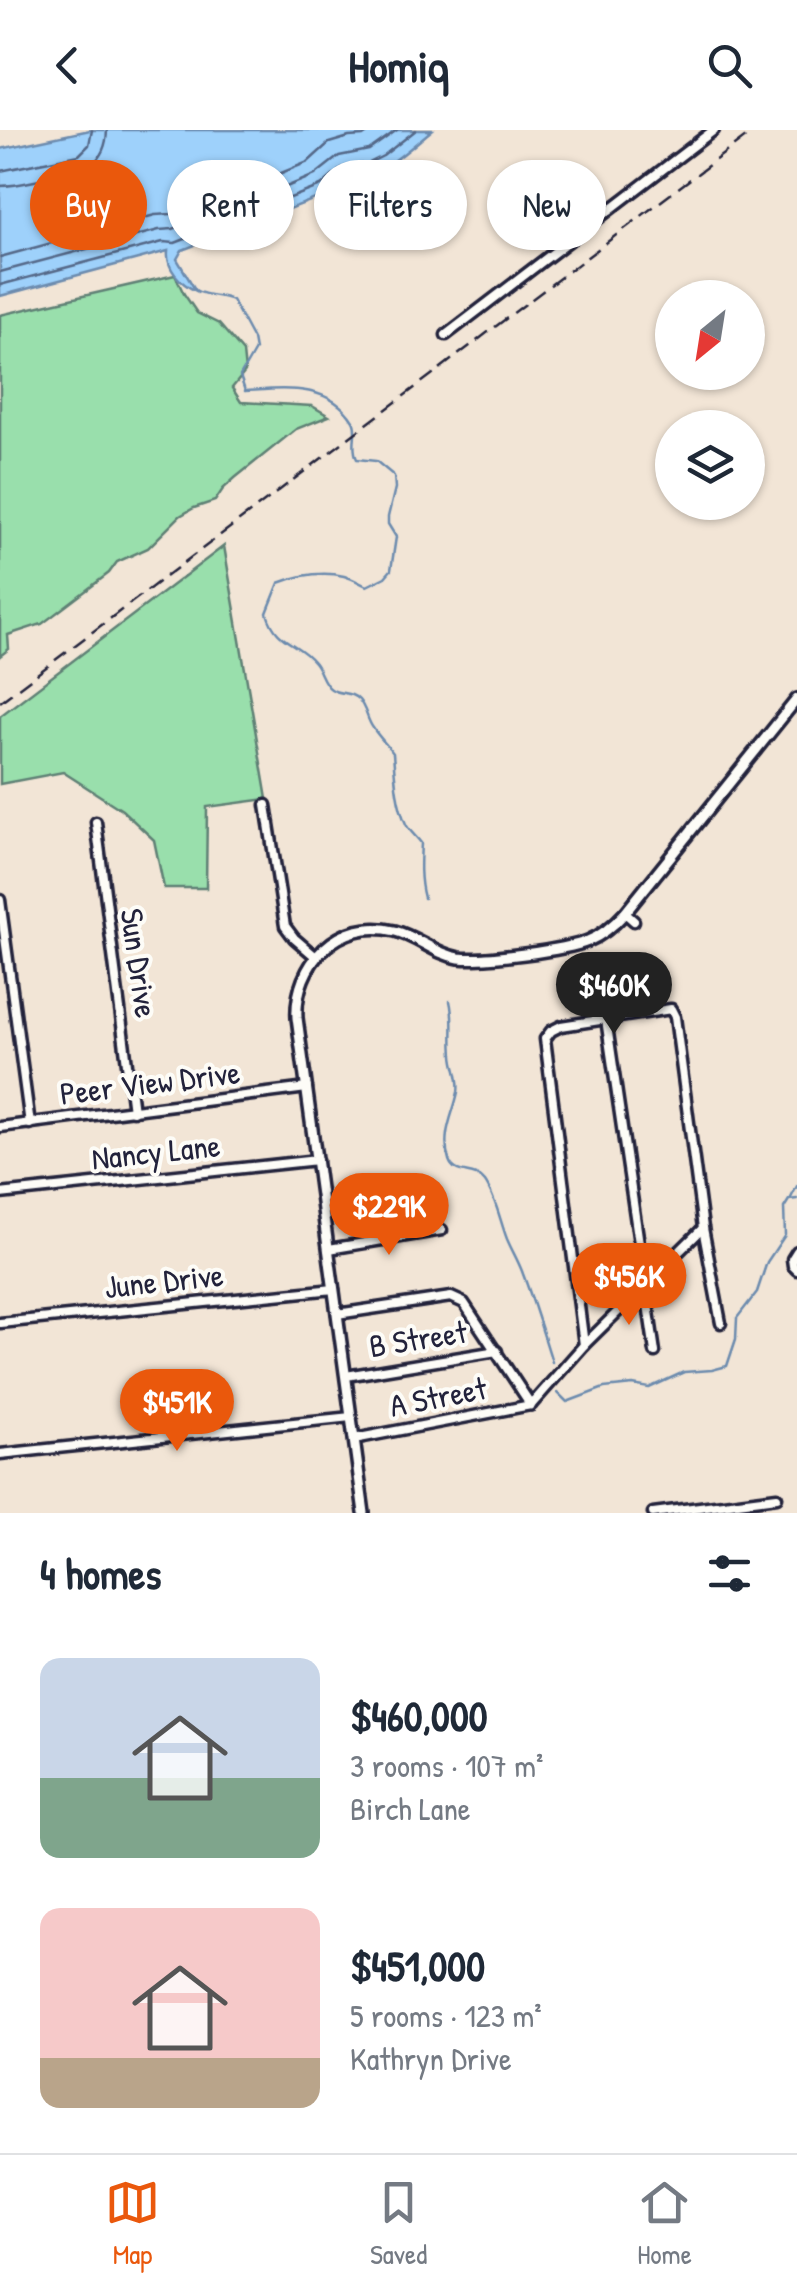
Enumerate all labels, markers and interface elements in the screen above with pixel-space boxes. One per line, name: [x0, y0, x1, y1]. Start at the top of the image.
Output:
text: Homiq: [348, 35, 449, 96]
icon: back: [40, 38, 95, 93]
icon: search: [702, 38, 757, 93]
chip: Buy: [30, 160, 147, 250]
chip: Rent: [167, 160, 294, 250]
chip: Filters: [314, 160, 467, 250]
chip: New: [487, 160, 606, 250]
north arrow: [655, 280, 765, 390]
map controls: [655, 280, 765, 520]
button: layers: [655, 410, 765, 520]
street label: Sun Drive: [111, 906, 168, 1020]
pin: $460K: [544, 952, 684, 1037]
text: $460K: [578, 963, 650, 1006]
street label: Peer View Drive: [58, 1050, 243, 1115]
street label: Nancy Lane: [90, 1123, 223, 1180]
pin: $229K: [319, 1173, 459, 1258]
text: $229K: [352, 1184, 426, 1227]
pin: $456K: [559, 1243, 699, 1328]
street label: June Drive: [102, 1253, 226, 1308]
text: $456K: [593, 1254, 665, 1297]
street label: B Street: [366, 1309, 471, 1367]
street label: A Street: [386, 1366, 491, 1427]
pin: $451K: [107, 1369, 247, 1454]
text: $451K: [142, 1380, 212, 1423]
text: 4 homes: [40, 1545, 161, 1602]
icon: filters: [702, 1546, 757, 1601]
text: $460,000: [350, 1687, 488, 1744]
icon: home: [120, 1698, 240, 1818]
text: 3 rooms · 107 m²: [350, 1744, 543, 1787]
text: Birch Lane: [350, 1787, 471, 1830]
text: $451,000: [350, 1937, 485, 1994]
icon: home: [120, 1948, 240, 2068]
text: 5 rooms · 123 m²: [350, 1994, 542, 2037]
text: Kathryn Drive: [350, 2037, 512, 2080]
tab: Map: [105, 2175, 160, 2273]
tab: Saved: [370, 2175, 427, 2273]
tab: Home: [637, 2175, 692, 2273]

